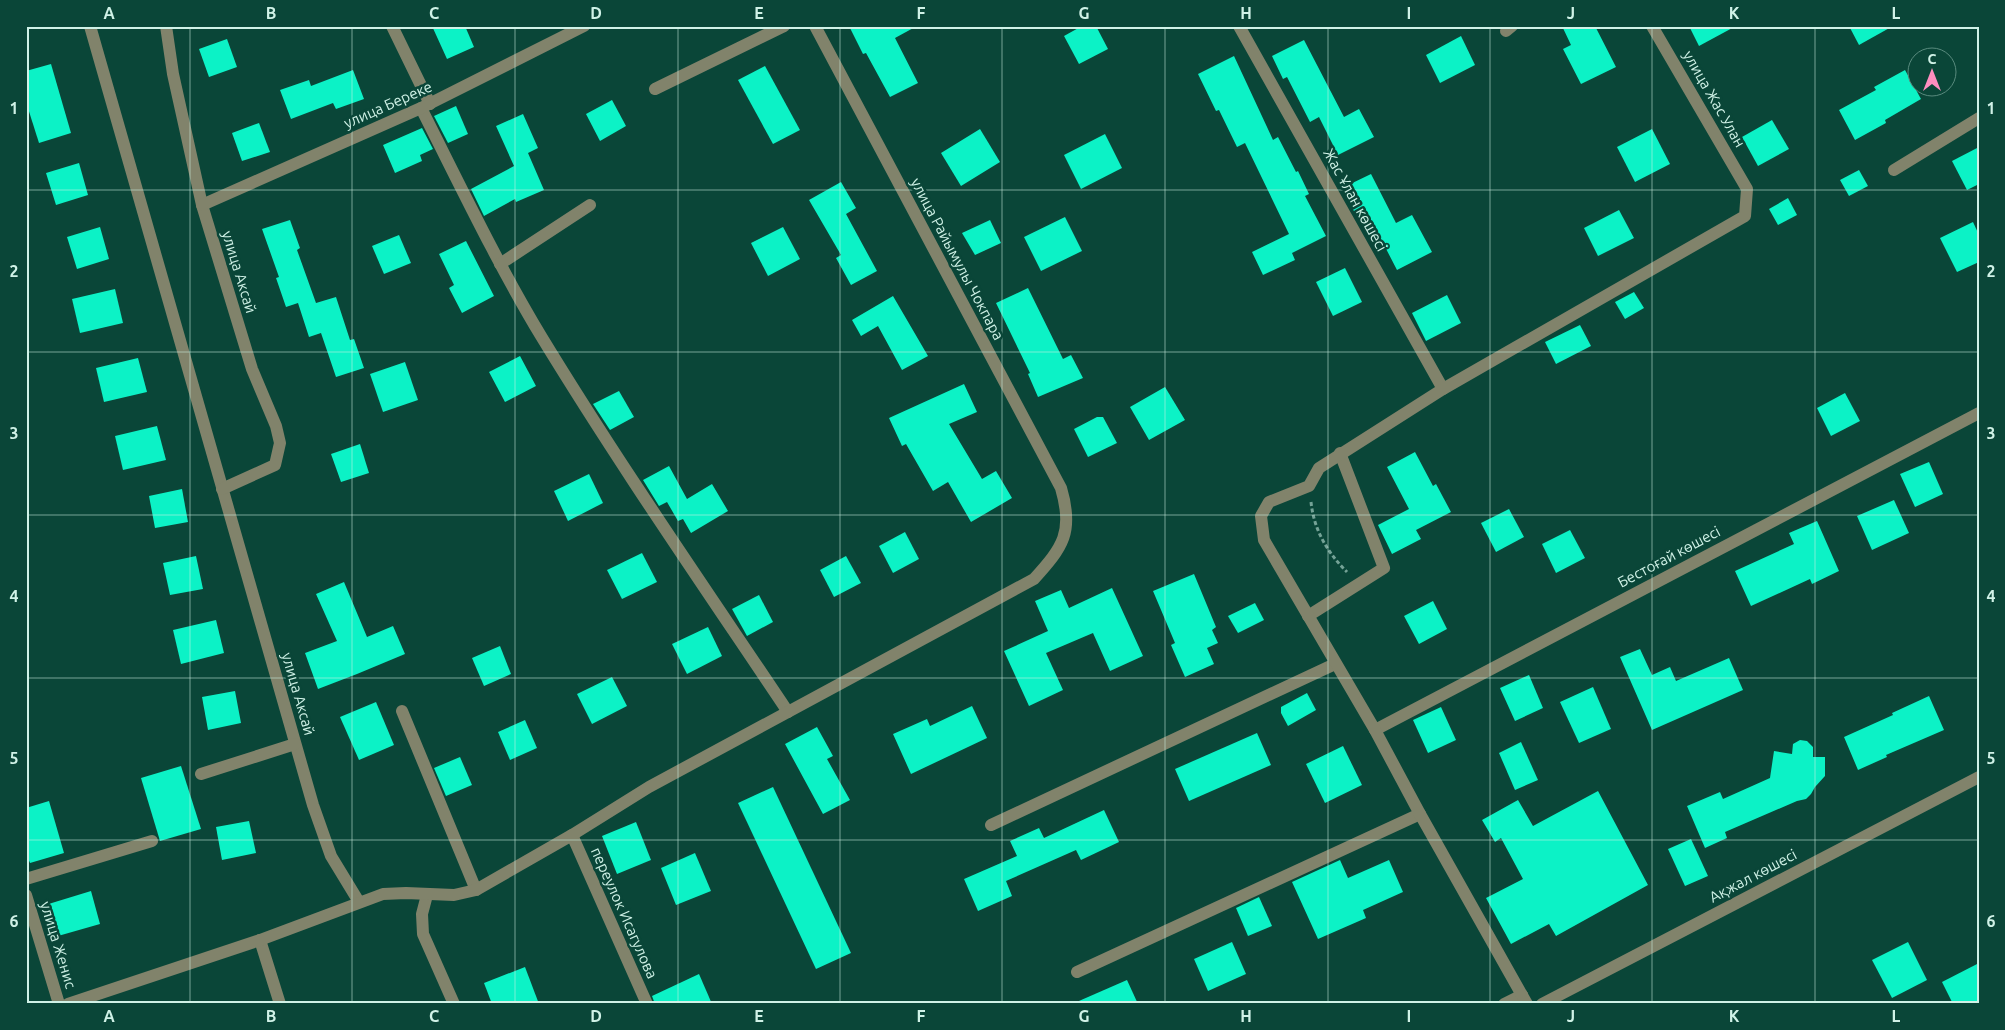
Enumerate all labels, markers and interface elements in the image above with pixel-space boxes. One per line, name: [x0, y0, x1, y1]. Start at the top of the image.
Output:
text: A: [103, 4, 115, 22]
text: B: [266, 4, 276, 22]
text: C: [429, 4, 439, 22]
text: D: [590, 4, 602, 22]
text: E: [754, 4, 764, 22]
text: F: [917, 4, 926, 22]
text: G: [1078, 4, 1090, 22]
text: H: [1240, 4, 1252, 22]
text: I: [1407, 4, 1411, 22]
text: J: [1567, 4, 1575, 22]
text: K: [1729, 4, 1740, 22]
text: L: [1892, 4, 1901, 22]
street label: улица Жас Улан: [1680, 48, 1749, 150]
north arrow: [1908, 48, 1958, 98]
text: С: [1928, 51, 1937, 67]
street label: улица Береке: [341, 77, 435, 132]
text: 1: [9, 99, 19, 117]
text: 1: [1986, 99, 1996, 117]
street label: Жас Ұлан көшесі: [1320, 145, 1391, 254]
street label: улица Райымулы Чокпара: [907, 175, 1007, 343]
street label: улица Аксай: [219, 229, 260, 315]
text: 2: [9, 262, 19, 280]
text: 2: [1986, 262, 1996, 280]
text: 3: [9, 424, 19, 442]
text: 3: [1986, 424, 1996, 442]
street label: Бестоғай көшесі: [1615, 522, 1723, 591]
text: 4: [9, 587, 19, 605]
text: 4: [1986, 587, 1996, 605]
street label: улица Аксай: [279, 651, 318, 737]
text: 5: [9, 749, 19, 767]
text: 5: [1986, 749, 1996, 767]
street label: переулок Исагулова: [588, 845, 661, 981]
street label: Ақжал көшесі: [1706, 845, 1799, 906]
street label: улица Женис: [37, 899, 80, 990]
text: 6: [9, 912, 19, 930]
text: 6: [1986, 912, 1996, 930]
text: A: [103, 1007, 115, 1025]
text: B: [266, 1007, 276, 1025]
text: C: [429, 1007, 439, 1025]
text: D: [590, 1007, 602, 1025]
text: E: [754, 1007, 764, 1025]
text: F: [917, 1007, 926, 1025]
text: G: [1078, 1007, 1090, 1025]
text: H: [1240, 1007, 1252, 1025]
text: I: [1407, 1007, 1411, 1025]
text: J: [1567, 1007, 1575, 1025]
text: K: [1729, 1007, 1740, 1025]
text: L: [1892, 1007, 1901, 1025]

